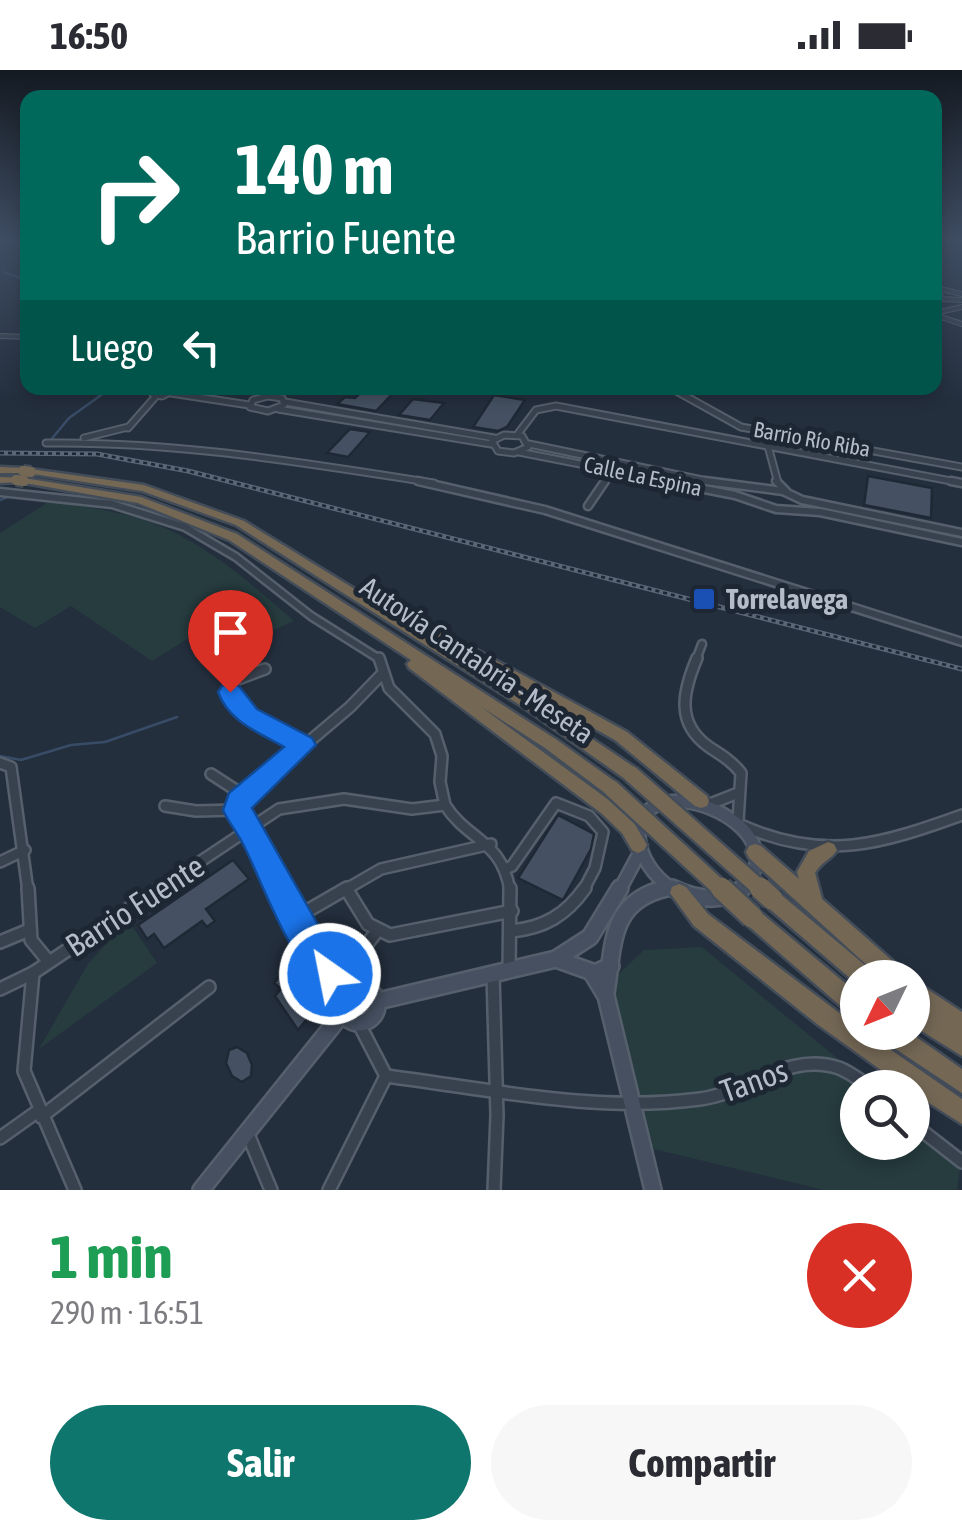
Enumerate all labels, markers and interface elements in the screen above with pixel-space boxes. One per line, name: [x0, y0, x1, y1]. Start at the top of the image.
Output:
text: 16:50: [50, 14, 128, 57]
text: 140 m: [235, 129, 394, 209]
icon: right: [70, 130, 200, 260]
text: Barrio Fuente: [235, 212, 456, 264]
icon: left: [174, 320, 229, 375]
text: Luego: [70, 326, 154, 369]
street label: Barrio Río Riba: [752, 416, 872, 462]
street label: Calle La Espina: [582, 451, 704, 501]
street label: Autovía Cantabria - Meseta: [355, 570, 599, 750]
place label: Torrelavega: [726, 583, 848, 615]
marker: Torrelavega: [691, 586, 717, 612]
pin: [188, 590, 273, 693]
icon: arrive: [203, 605, 258, 660]
street label: Barrio Fuente: [59, 847, 211, 964]
position arrow: [278, 922, 382, 1026]
north arrow: [840, 960, 930, 1050]
map controls: [840, 960, 930, 1160]
street label: Tanos: [715, 1051, 792, 1110]
button: search: [840, 1070, 930, 1160]
text: 1 min: [50, 1222, 173, 1291]
button: close: [807, 1223, 912, 1328]
text: 290 m · 16:51: [50, 1294, 204, 1331]
button: Salir: [50, 1405, 471, 1520]
button: Compartir: [491, 1405, 912, 1520]

